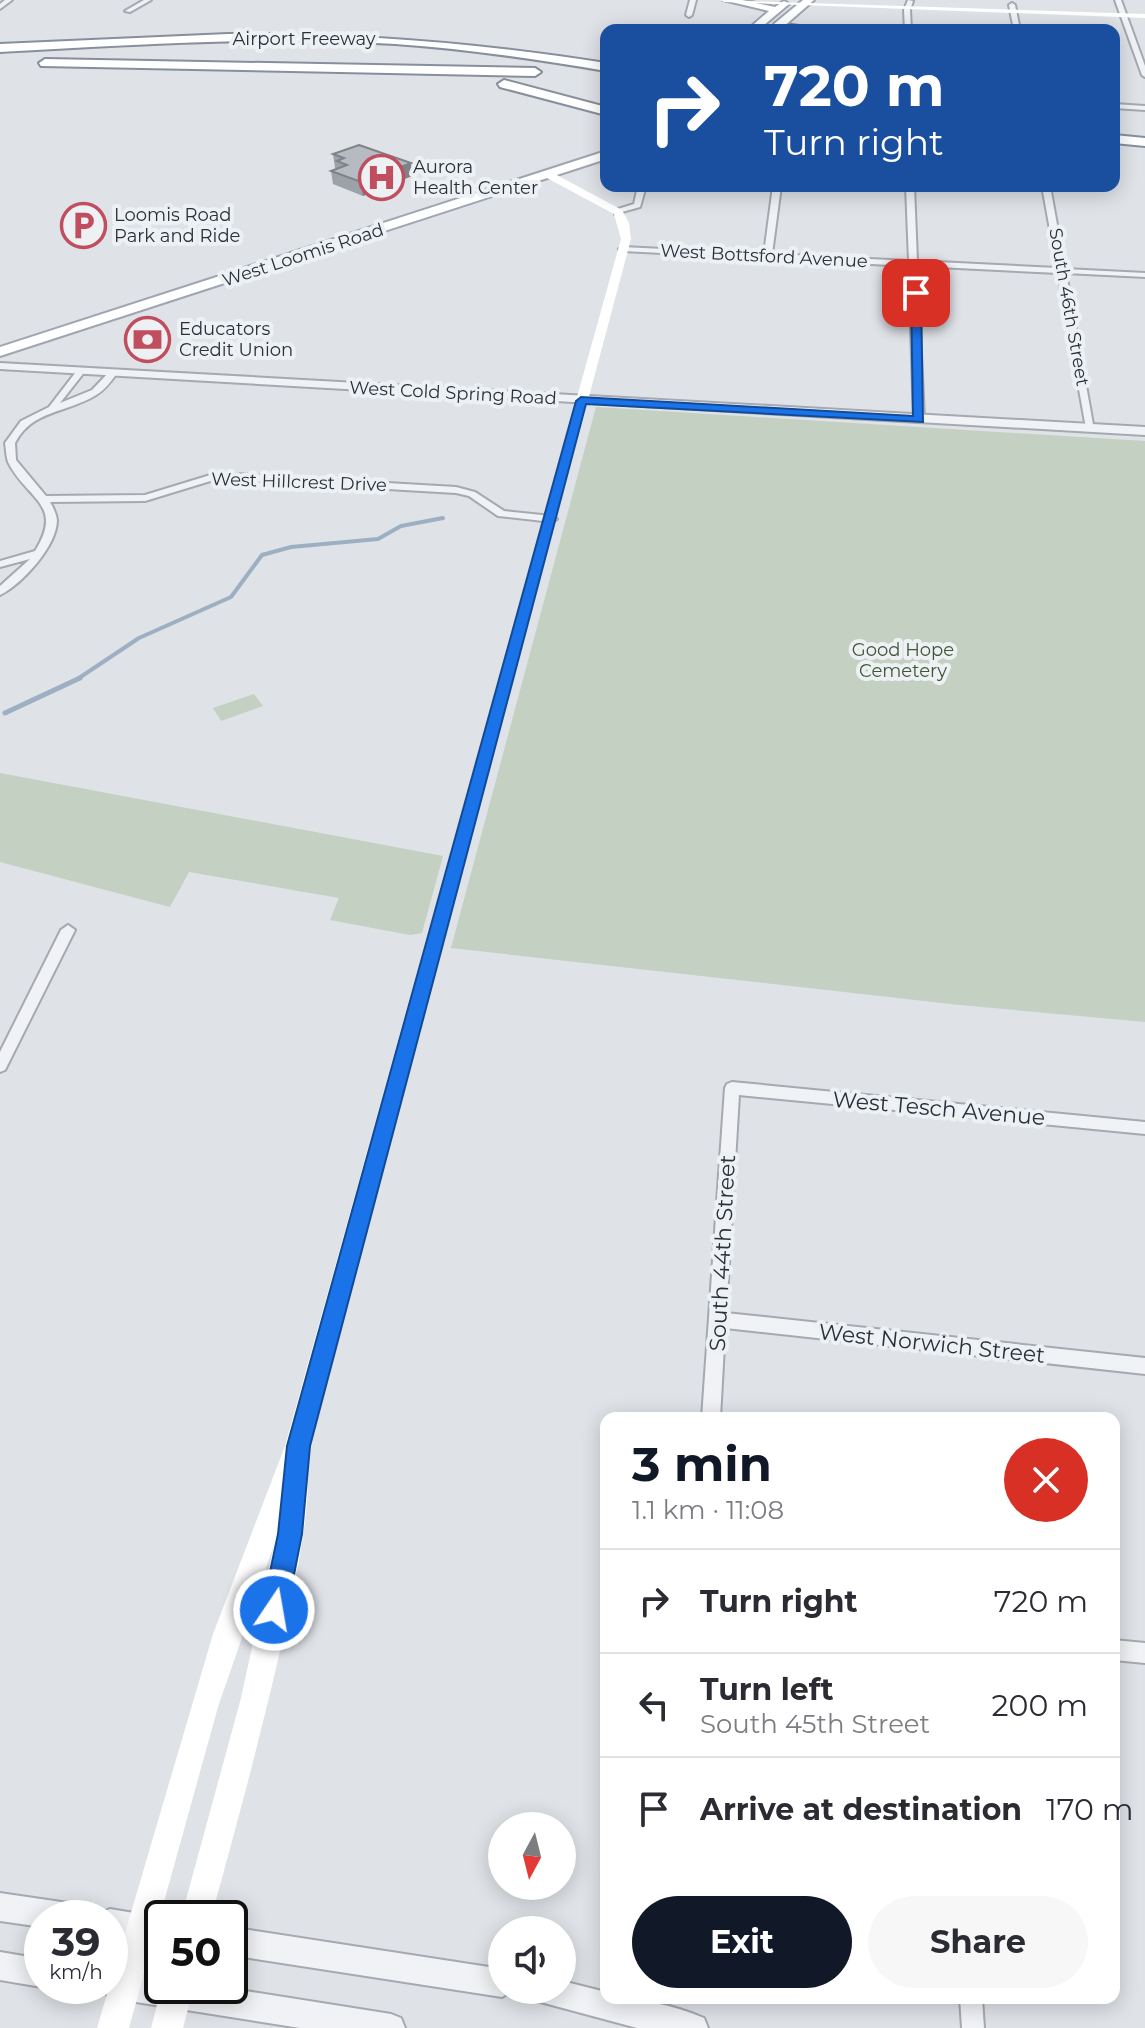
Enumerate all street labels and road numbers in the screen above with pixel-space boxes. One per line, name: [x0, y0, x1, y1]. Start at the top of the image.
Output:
street label: Airport Freeway: [232, 28, 376, 50]
street label: West Loomis Road: [220, 219, 386, 291]
street label: South 46th Street: [1044, 226, 1094, 388]
street label: West Bottsford Avenue: [660, 240, 868, 272]
street label: West Cold Spring Road: [349, 377, 557, 409]
street label: West Hillcrest Drive: [211, 468, 387, 496]
street label: West Tesch Avenue: [832, 1086, 1046, 1131]
street label: South 44th Street: [704, 1154, 741, 1352]
street label: West Norwich Street: [817, 1318, 1047, 1369]

